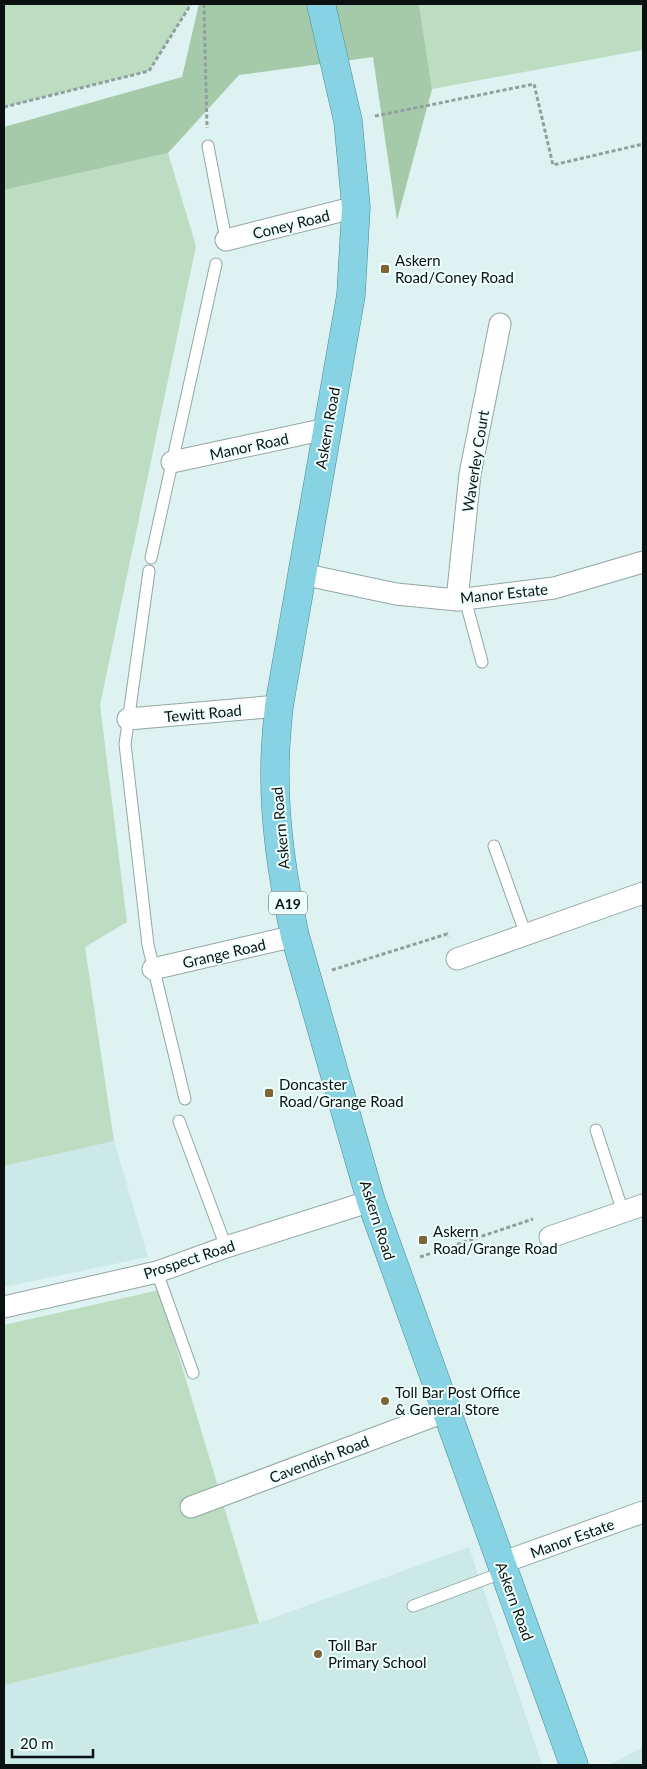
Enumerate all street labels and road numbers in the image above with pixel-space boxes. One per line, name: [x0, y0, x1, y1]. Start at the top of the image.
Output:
street label: Coney Road: [251, 206, 331, 242]
street label: Askern Road: [311, 386, 343, 470]
street label: Waverley Court: [458, 408, 492, 513]
street label: Manor Road: [208, 429, 290, 463]
street label: Manor Estate: [459, 579, 549, 607]
street label: Tewitt Road: [164, 701, 242, 725]
street label: Askern Road: [267, 786, 293, 870]
road number: A19: [269, 891, 307, 914]
street label: Grange Road: [181, 935, 267, 971]
street label: Askern Road: [357, 1178, 399, 1262]
street label: Prospect Road: [141, 1236, 237, 1282]
street label: Cavendish Road: [267, 1432, 371, 1486]
street label: Manor Estate: [528, 1514, 617, 1562]
street label: Askern Road: [492, 1559, 538, 1643]

